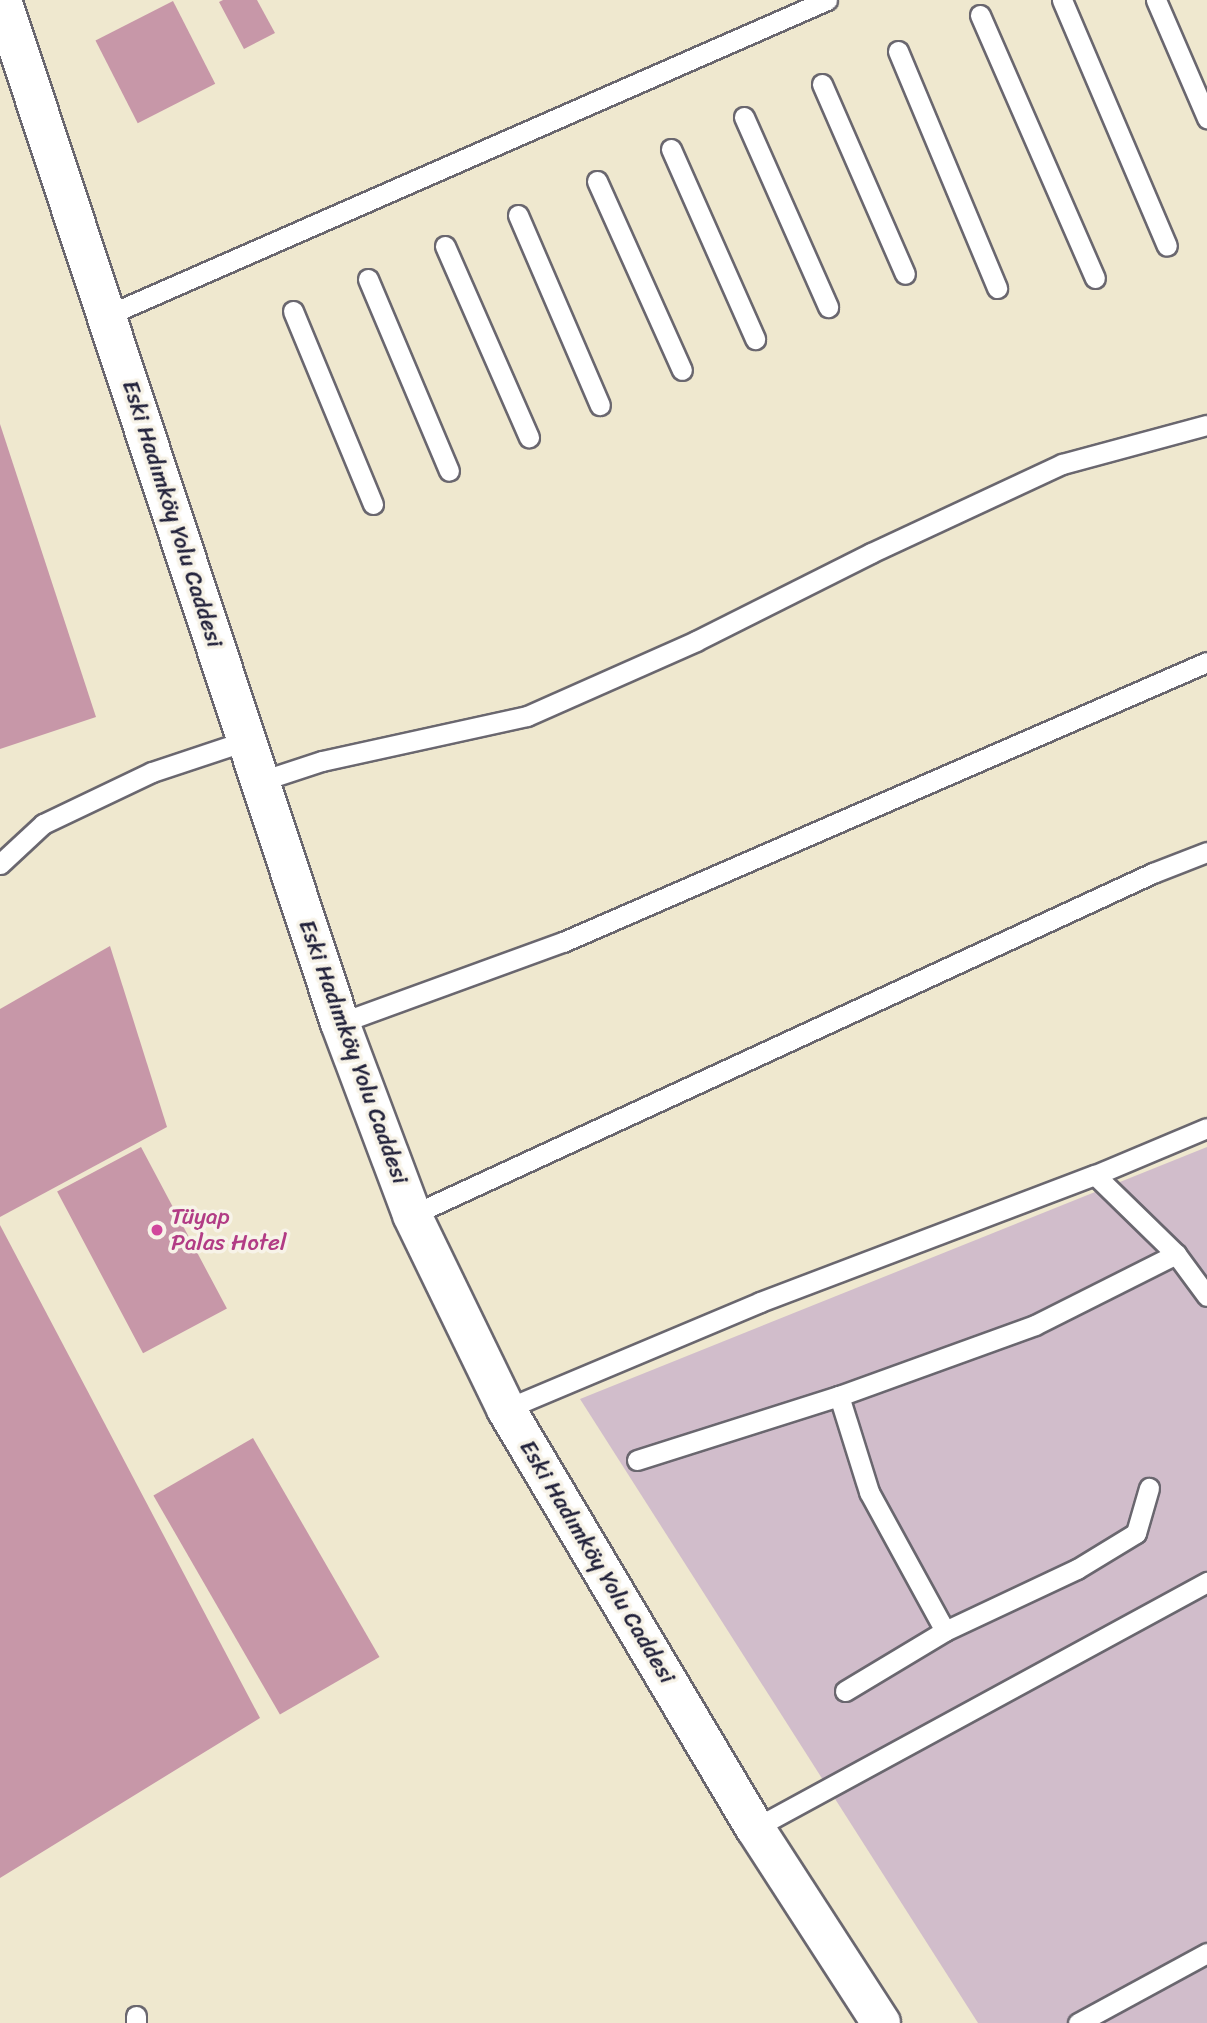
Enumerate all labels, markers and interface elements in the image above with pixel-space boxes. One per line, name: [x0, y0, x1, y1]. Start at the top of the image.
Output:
street label: Eski Hadımköy Yolu Caddesi: [116, 378, 228, 650]
street label: Eski Hadımköy Yolu Caddesi: [292, 917, 414, 1187]
place label: Tüyap Palas Hotel: [171, 1203, 288, 1257]
marker: Tüyap Palas Hotel: [149, 1222, 165, 1238]
street label: Eski Hadımköy Yolu Caddesi: [514, 1436, 680, 1688]

